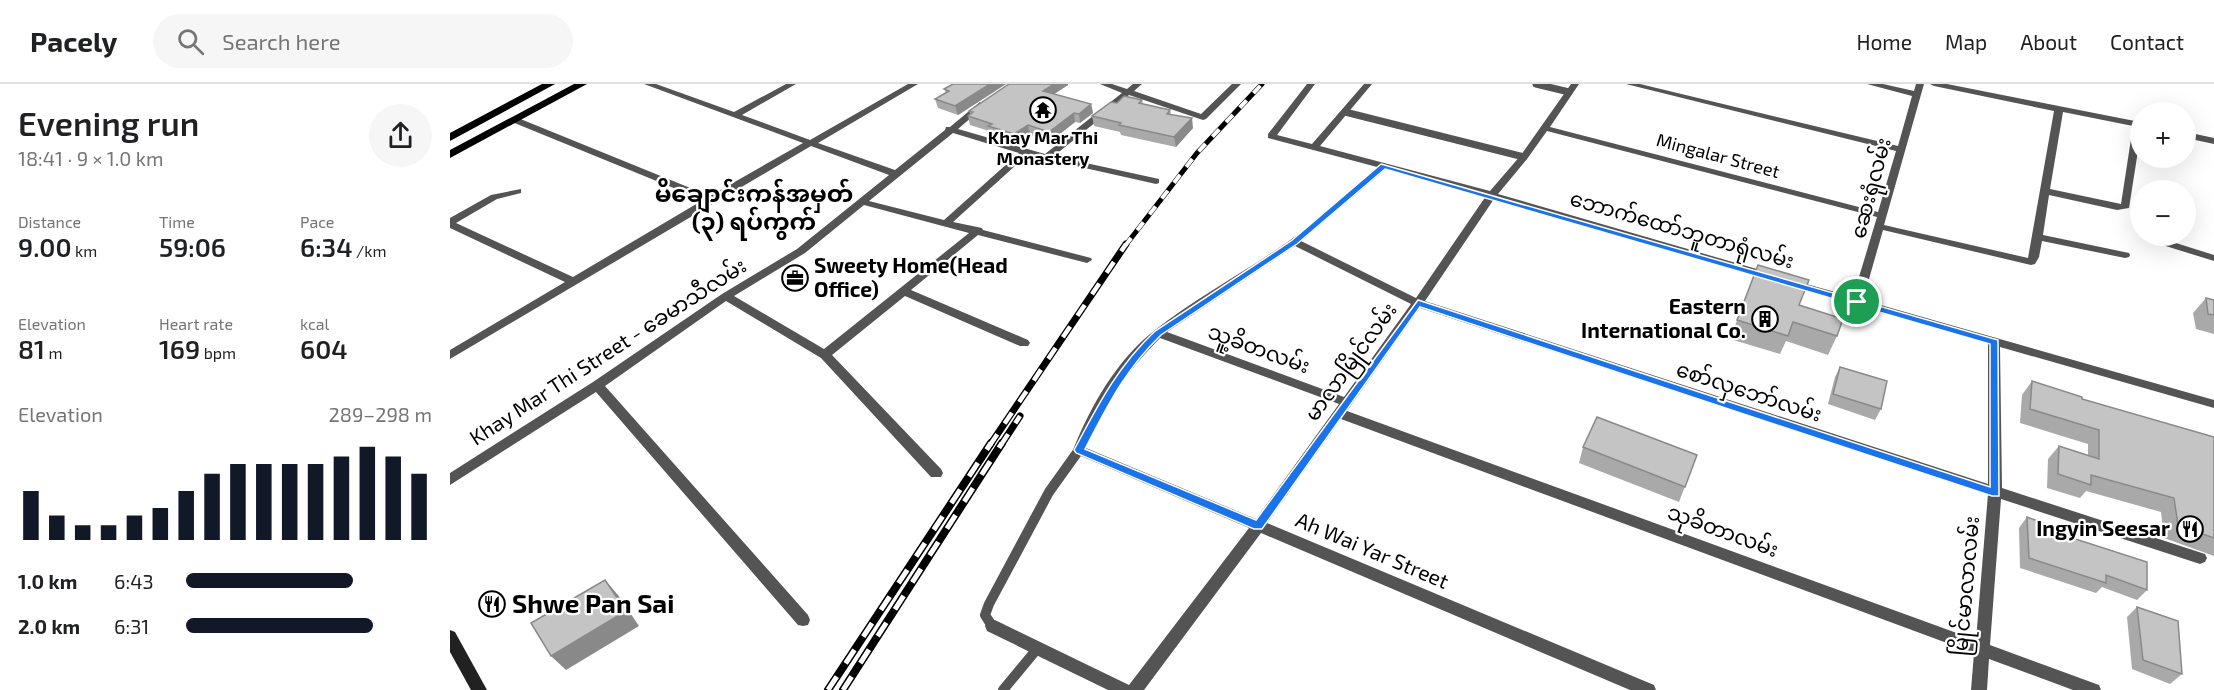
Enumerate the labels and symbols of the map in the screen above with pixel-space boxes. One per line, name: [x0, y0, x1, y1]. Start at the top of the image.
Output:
temple icon: Khay Mar Thi Monastery: [1028, 95, 1058, 125]
place label: Khay Mar Thi Monastery: [988, 126, 1098, 169]
street label: Mingalar Street: [1654, 128, 1782, 182]
street label: ဆေးရုံလမ်း: [1842, 134, 1901, 242]
district label: မိချောင်းကန်အမှတ် (၃) ရပ်ကွက်: [655, 178, 853, 241]
street label: ဘောက်ထော်ဘူတာရုံလမ်း: [1566, 183, 1798, 278]
street label: Khay Mar Thi Street - ခေမာသီလမ်း: [463, 250, 750, 450]
place label: Sweety Home(Head Office): [814, 252, 1008, 301]
office icon: Sweety Home(Head Office): [780, 263, 810, 293]
pin: [1831, 276, 1882, 327]
place label: Eastern International Co.: [1581, 293, 1746, 342]
street label: မာလာမြိုင်လမ်း: [1297, 296, 1406, 429]
building icon: Eastern International Co.: [1750, 304, 1780, 334]
street label: သူ့ခိတလမ်း: [1203, 316, 1315, 383]
street label: စော်လှဘော်လမ်း: [1672, 353, 1826, 432]
street label: သုခိတာလမ်း: [1663, 496, 1783, 567]
street label: Ah Wai Yar Street: [1292, 506, 1453, 593]
restaurant icon: Ingyin Seesar: [2175, 514, 2205, 544]
street label: မြိုင်မာလာလမ်း: [1944, 515, 1989, 657]
place label: Ingyin Seesar: [2036, 515, 2170, 541]
place label: Shwe Pan Sai: [512, 587, 674, 618]
restaurant icon: Shwe Pan Sai: [477, 589, 507, 619]

